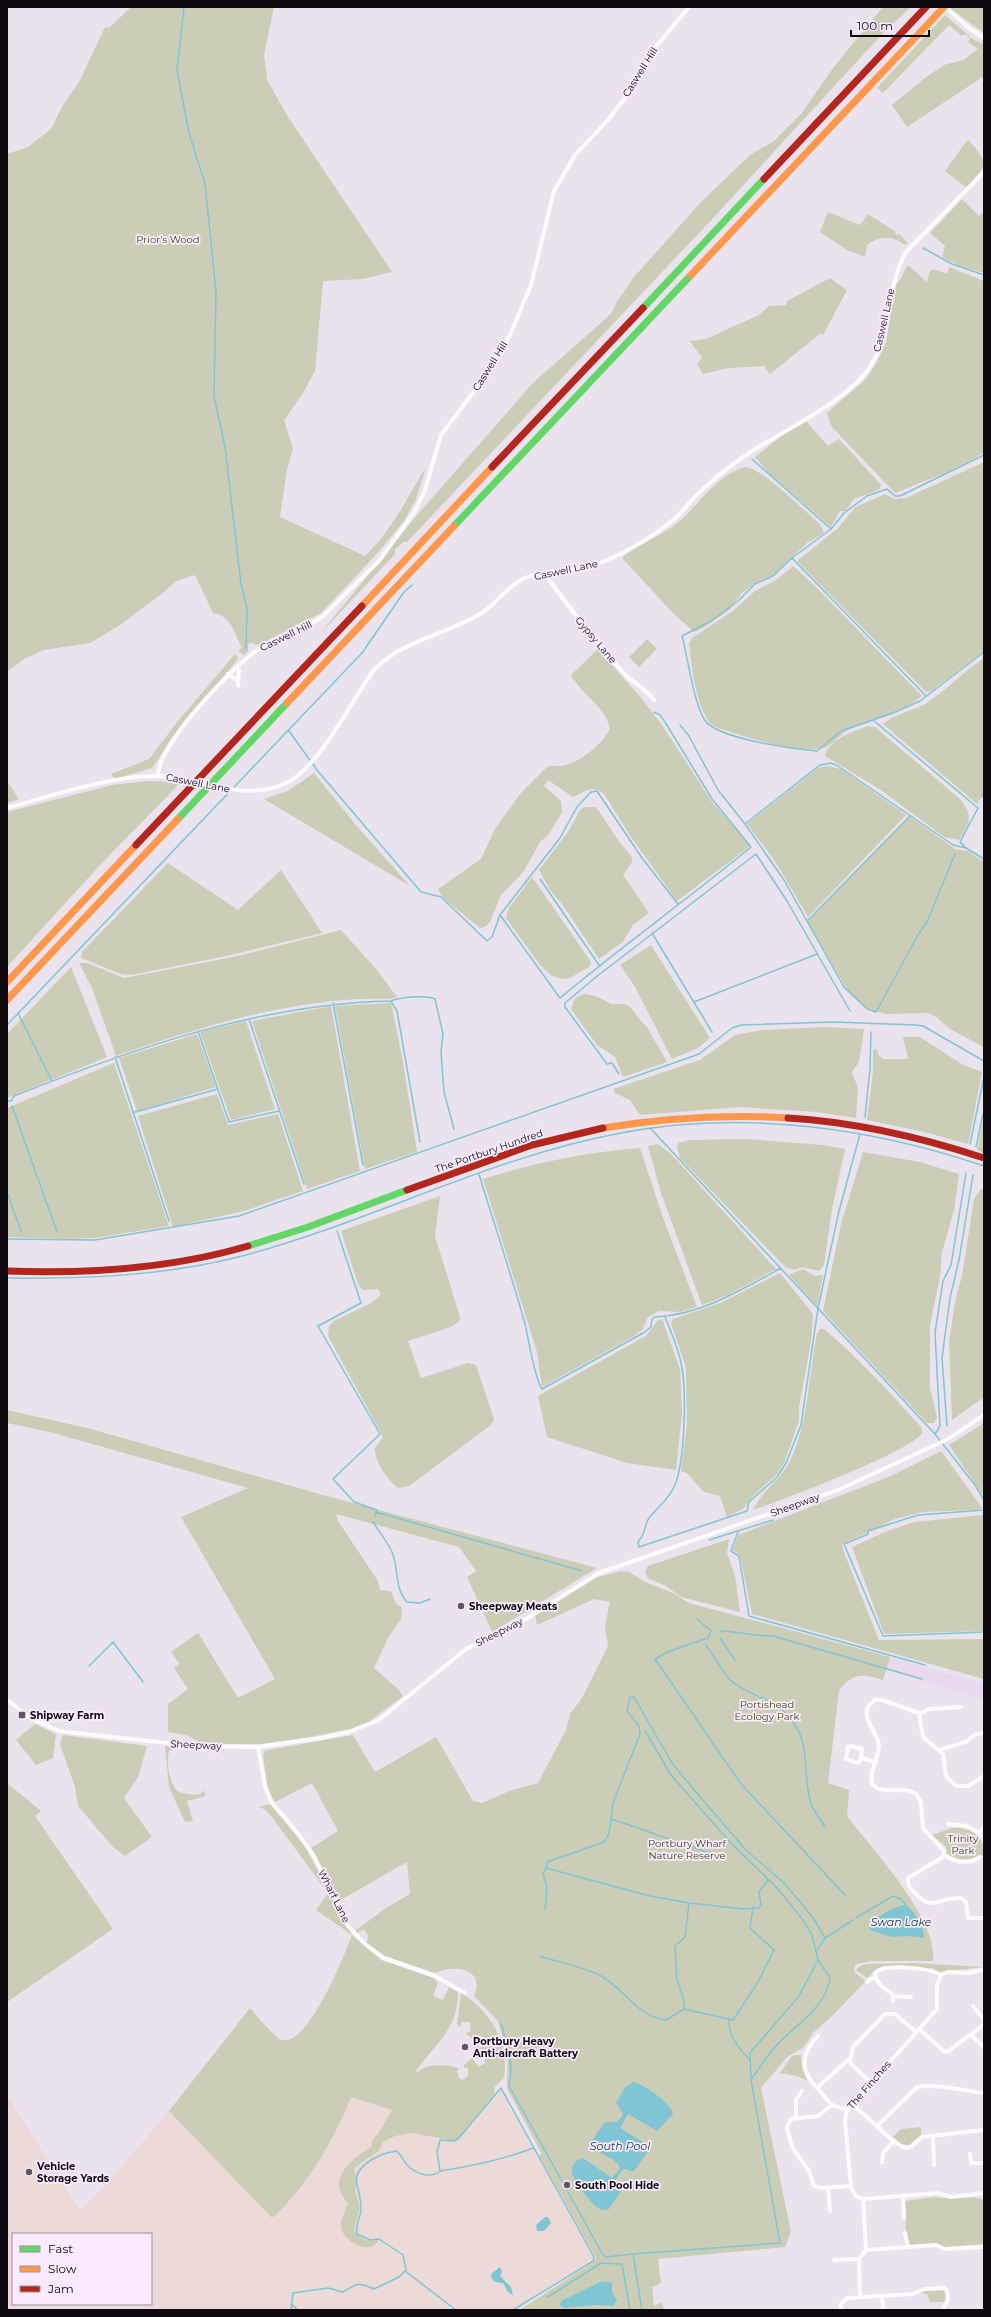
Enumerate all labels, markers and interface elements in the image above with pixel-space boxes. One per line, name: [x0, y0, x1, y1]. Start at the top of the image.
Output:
scale bar: [851, 12, 929, 38]
text: 100 m: [857, 18, 893, 33]
street label: Caswell Hill: [619, 45, 661, 99]
park label: Prior's Wood: [136, 233, 200, 246]
street label: Caswell Lane: [870, 287, 898, 353]
street label: Caswell Hill: [469, 339, 511, 393]
street label: Caswell Lane: [533, 557, 599, 583]
street label: Gypsy Lane: [573, 614, 619, 666]
street label: Caswell Hill: [258, 618, 314, 654]
street label: Caswell Lane: [165, 770, 231, 796]
street label: The Portbury Hundred: [433, 1126, 545, 1176]
street label: Sheepway: [769, 1490, 822, 1520]
place label: Sheepway Meats: [469, 1600, 558, 1613]
marker: Sheepway Meats: [456, 1601, 466, 1611]
street label: Sheepway: [473, 1614, 525, 1649]
park label: Portishead Ecology Park: [734, 1698, 800, 1723]
place label: Shipway Farm: [30, 1709, 104, 1722]
marker: Shipway Farm: [17, 1710, 27, 1720]
street label: Sheepway: [170, 1737, 223, 1753]
park label: Trinity Park: [948, 1832, 979, 1857]
park label: Portbury Wharf Nature Reserve: [648, 1837, 727, 1862]
street label: Wharf Lane: [315, 1867, 353, 1925]
water label: Swan Lake: [871, 1915, 932, 1929]
place label: Portbury Heavy Anti-aircraft Battery: [472, 2035, 579, 2060]
marker: Portbury Heavy Anti-aircraft Battery: [460, 2042, 470, 2052]
street label: The Finches: [844, 2058, 894, 2112]
water label: South Pool: [590, 2139, 650, 2153]
place label: Vehicle Storage Yards: [36, 2160, 110, 2185]
marker: Vehicle Storage Yards: [24, 2167, 34, 2177]
place label: South Pool Hide: [575, 2179, 659, 2192]
marker: South Pool Hide: [562, 2180, 572, 2190]
legend: [12, 2233, 152, 2305]
text: Fast: [48, 2241, 73, 2256]
text: Slow: [48, 2261, 77, 2276]
text: Jam: [47, 2281, 74, 2296]

